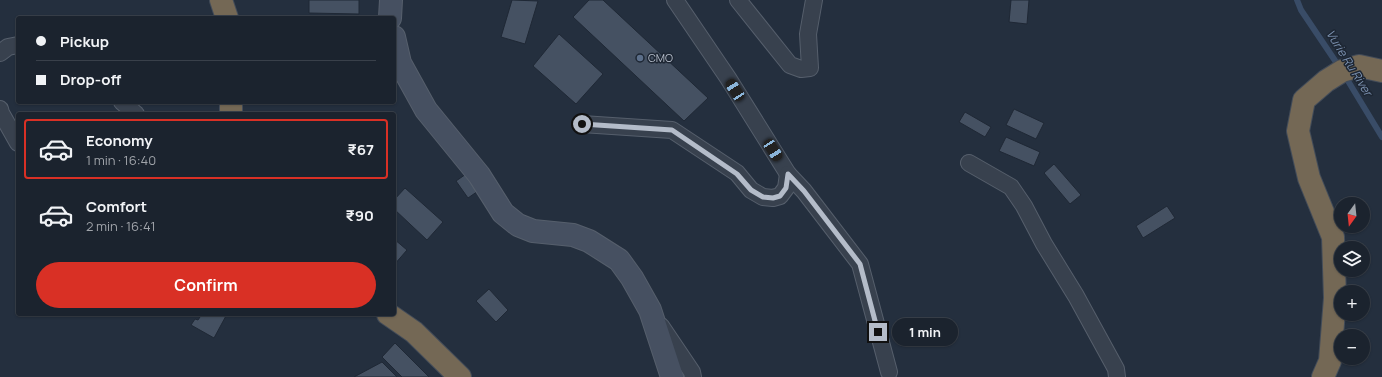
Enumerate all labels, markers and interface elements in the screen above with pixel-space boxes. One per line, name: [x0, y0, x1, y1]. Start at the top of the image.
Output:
water label: Vurie Ru River: [1322, 26, 1377, 101]
text: Pickup: [60, 31, 109, 52]
place label: CMO: [648, 50, 673, 65]
marker: CMO: [635, 53, 645, 63]
text: Drop-off: [60, 69, 121, 90]
car: [723, 77, 747, 103]
route start: [573, 115, 591, 133]
text: Economy: [86, 130, 153, 151]
icon: car: [38, 131, 74, 167]
car: [761, 137, 785, 163]
text: ₹67: [347, 139, 374, 160]
text: 1 min · 16:40: [86, 151, 156, 169]
text: Comfort: [86, 196, 147, 217]
icon: car: [38, 197, 74, 233]
north arrow: [1334, 197, 1370, 233]
map controls: [1334, 197, 1370, 365]
text: ₹90: [346, 205, 374, 226]
text: 2 min · 16:41: [86, 217, 156, 235]
button: layers: [1334, 241, 1370, 277]
button: Confirm: [36, 262, 376, 308]
button: +: [1334, 285, 1370, 321]
callout: 1 min: [892, 318, 958, 346]
route end: [869, 323, 887, 341]
text: 1 min: [909, 323, 941, 341]
button: −: [1334, 329, 1370, 365]

